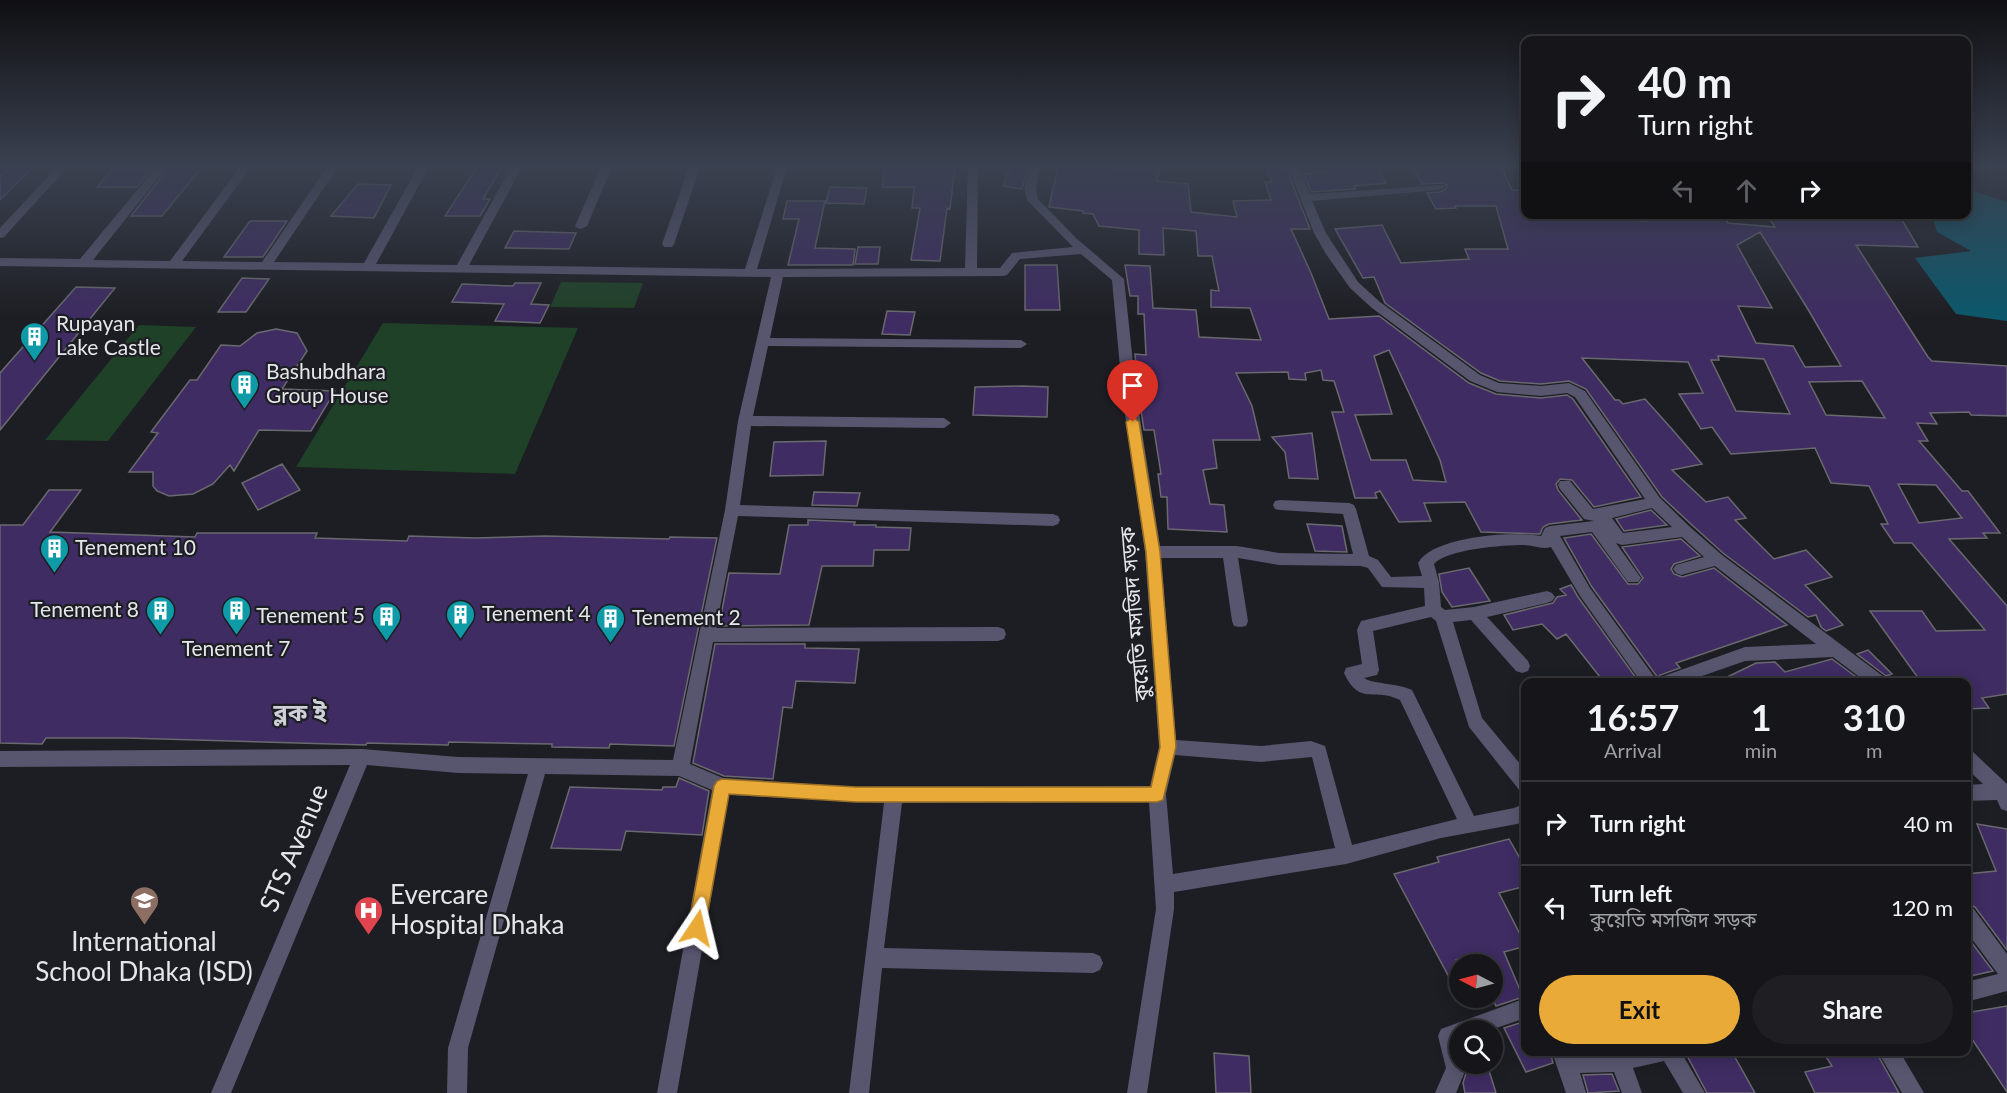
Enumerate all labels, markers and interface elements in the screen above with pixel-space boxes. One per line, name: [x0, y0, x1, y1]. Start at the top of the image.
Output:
text: 40 m: [1638, 57, 1732, 107]
icon: right: [1539, 60, 1617, 138]
text: Turn right: [1638, 108, 1753, 141]
icon: left: [1667, 174, 1700, 207]
icon: ahead: [1730, 174, 1763, 207]
icon: right: [1793, 174, 1826, 207]
place label: Rupayan Lake Castle: [56, 310, 161, 359]
building icon: Rupayan Lake Castle: [19, 320, 51, 362]
place label: Bashubdhara Group House: [266, 358, 389, 407]
pin: [1107, 360, 1158, 422]
building icon: Bashubdhara Group House: [229, 368, 261, 410]
icon: arrive: [1116, 369, 1149, 402]
street label: কুয়েতি মসজিদ সড়ক: [1113, 525, 1155, 703]
building icon: Tenement 10: [38, 532, 70, 574]
place label: Tenement 10: [75, 534, 196, 559]
building icon: Tenement 8: [144, 594, 176, 636]
building icon: Tenement 7: [220, 594, 252, 636]
place label: Tenement 8: [30, 596, 139, 621]
building icon: Tenement 4: [445, 598, 477, 640]
building icon: Tenement 5: [370, 600, 402, 642]
place label: Tenement 4: [482, 600, 591, 625]
place label: Tenement 5: [256, 602, 365, 627]
building icon: Tenement 2: [595, 602, 627, 644]
place label: Tenement 2: [632, 604, 741, 629]
place label: Tenement 7: [182, 635, 290, 660]
text: 16:57: [1587, 695, 1679, 739]
text: 1: [1751, 695, 1772, 739]
text: 310: [1843, 695, 1905, 739]
district label: ব্লক ই: [273, 697, 327, 727]
text: Arrival: [1604, 738, 1662, 762]
text: min: [1745, 738, 1777, 762]
text: m: [1866, 738, 1882, 762]
street label: STS Avenue: [252, 779, 334, 916]
icon: right: [1539, 807, 1572, 840]
text: Turn right: [1590, 810, 1685, 837]
text: 40 m: [1904, 810, 1953, 837]
place label: Evercare Hospital Dhaka: [390, 878, 564, 940]
text: Turn left: [1590, 880, 1672, 907]
school or university icon: International School Dhaka (ISD): [128, 884, 160, 926]
icon: left: [1539, 891, 1572, 924]
hospital icon: Evercare Hospital Dhaka: [353, 894, 385, 936]
text: 120 m: [1891, 894, 1953, 921]
position arrow: [665, 896, 729, 960]
text: কুয়েতি মসজিদ সড়ক: [1590, 907, 1757, 931]
place label: International School Dhaka (ISD): [35, 925, 253, 987]
north arrow: [1449, 954, 1503, 1008]
map controls: [1449, 954, 1503, 1074]
button: Exit: [1539, 975, 1740, 1044]
button: Share: [1752, 975, 1953, 1044]
button: search: [1449, 1020, 1503, 1074]

